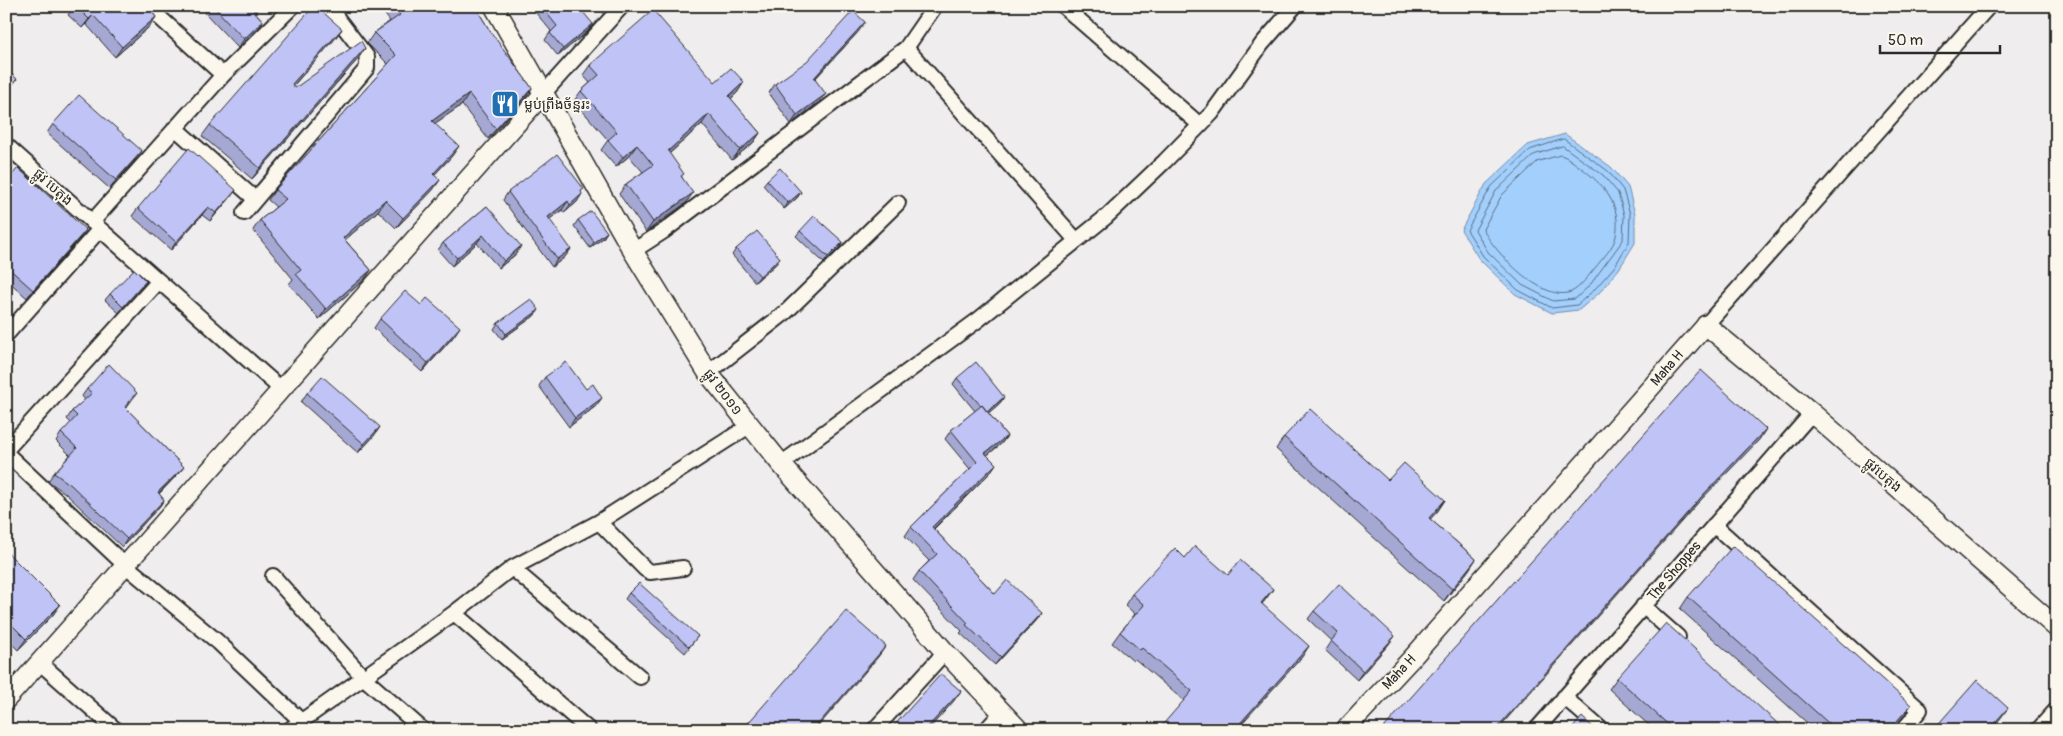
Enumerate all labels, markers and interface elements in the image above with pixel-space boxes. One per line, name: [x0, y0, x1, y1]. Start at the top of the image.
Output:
scale bar: [1880, 22, 2000, 54]
text: 50 m: [1888, 31, 1923, 50]
restaurant icon: ម្លប់ព្រីងច័ន្ទរះ: [490, 89, 520, 119]
place label: ម្លប់ព្រីងច័ន្ទរះ: [524, 96, 591, 113]
street label: ផ្លូវ បេតុង: [28, 165, 76, 211]
street label: Maha H: [1647, 347, 1687, 389]
street label: ផ្លូវ ២០១១: [698, 365, 746, 420]
street label: ផ្លូវបេតុង: [1859, 454, 1905, 498]
street label: The Shoppes: [1644, 537, 1705, 604]
street label: Maha H: [1379, 651, 1419, 693]

